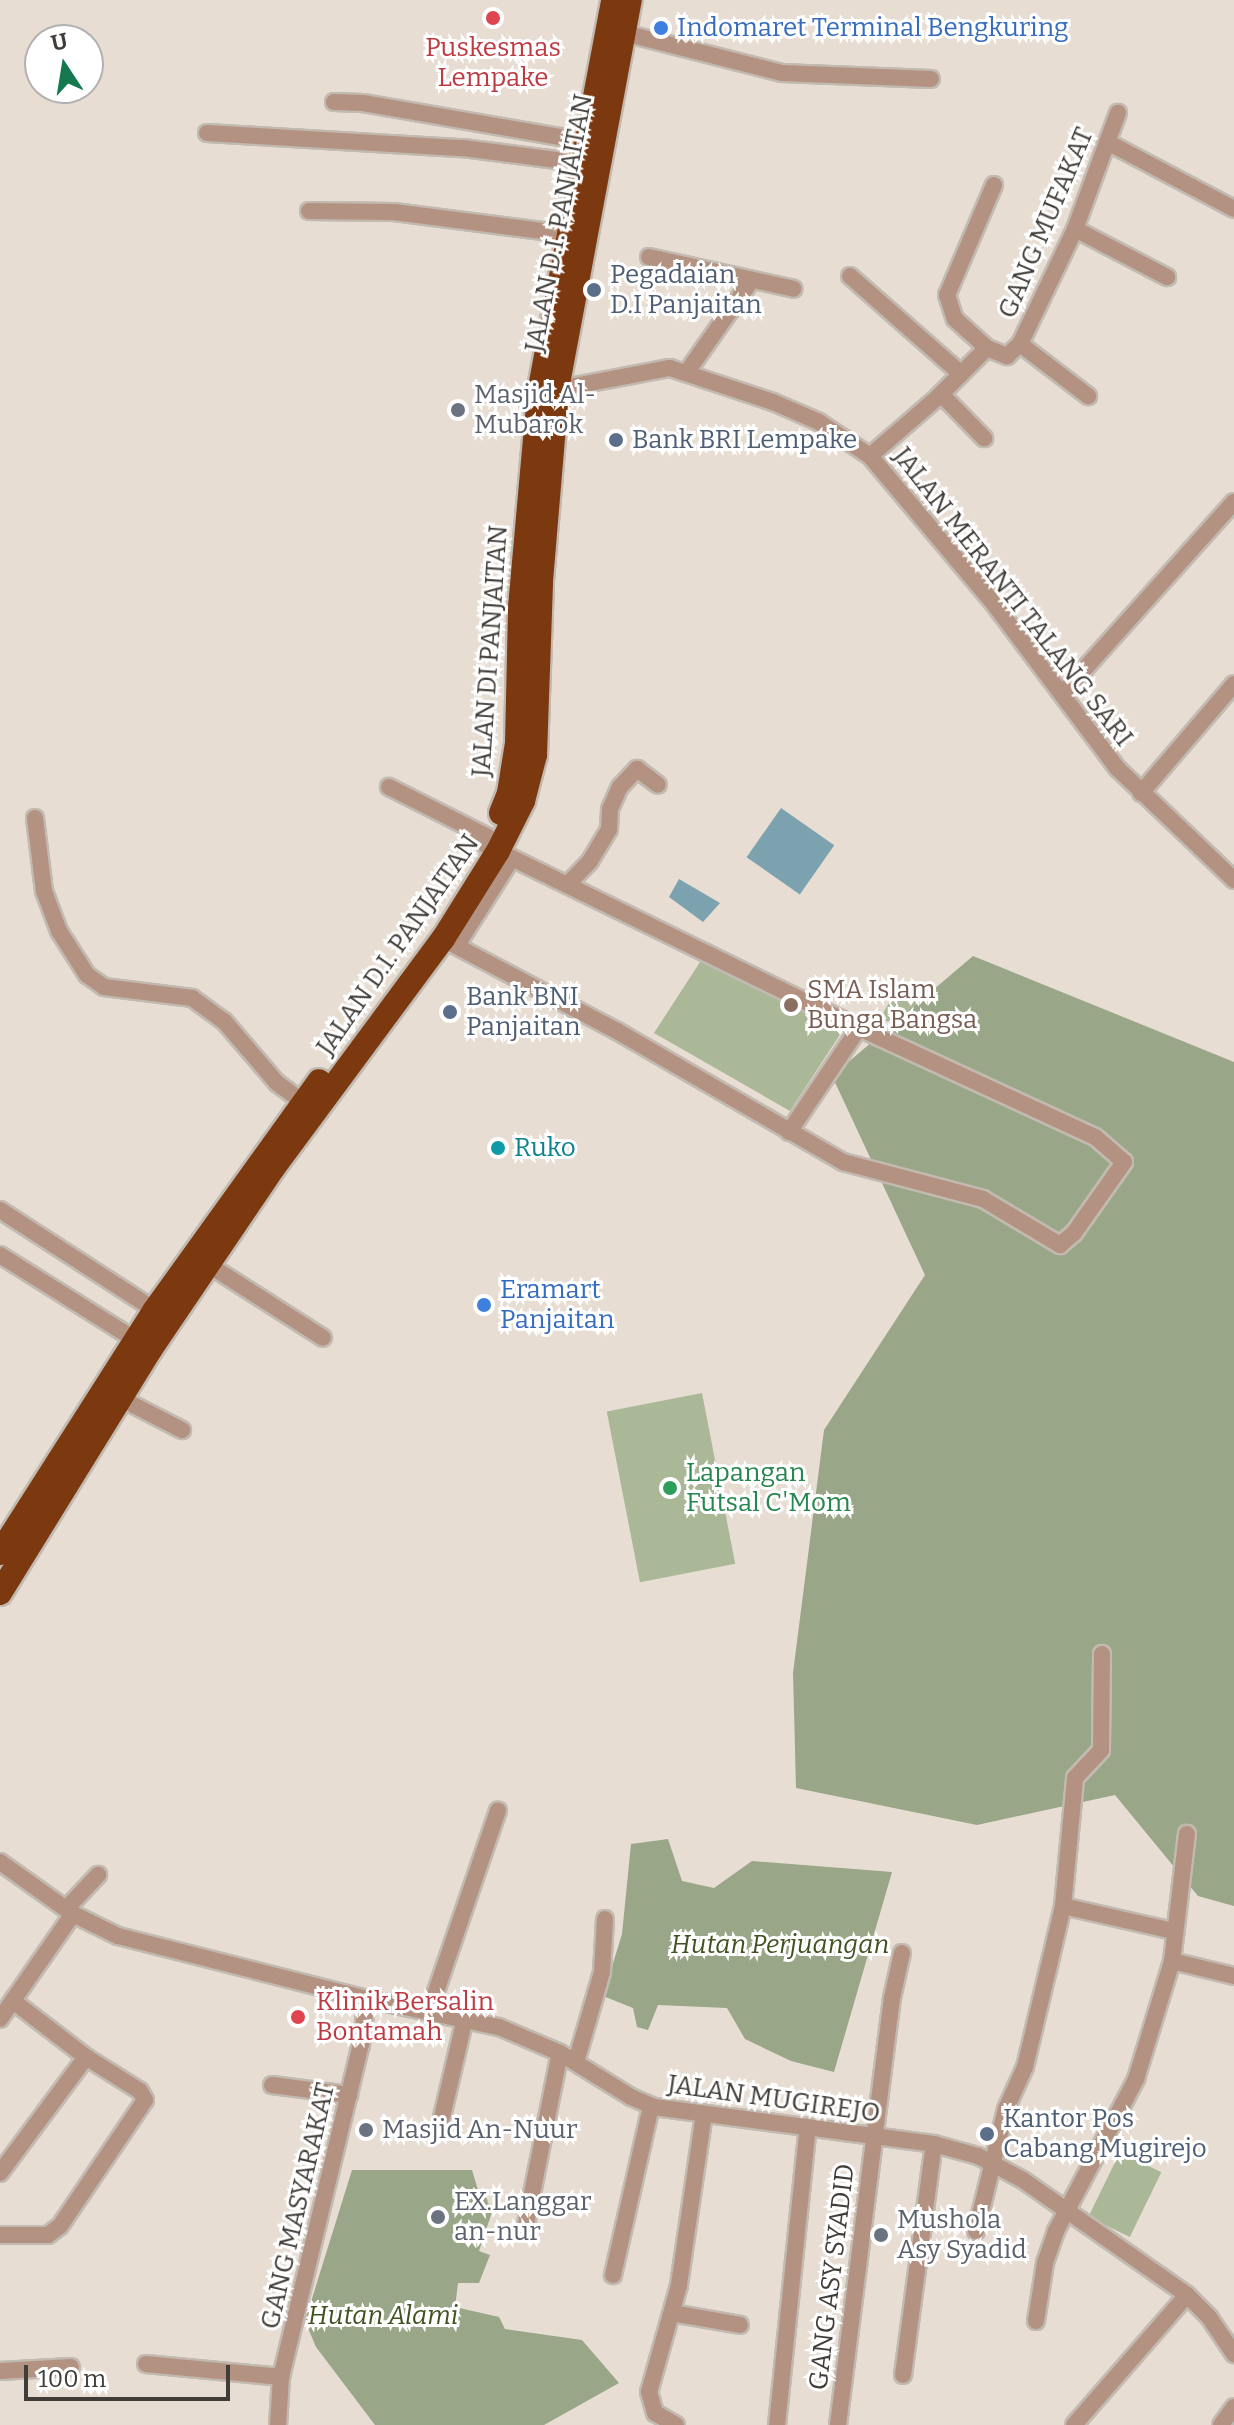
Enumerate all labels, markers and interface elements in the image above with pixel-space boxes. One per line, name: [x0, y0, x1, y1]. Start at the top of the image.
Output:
marker: Puskesmas Lempake: [482, 7, 504, 29]
place label: Indomaret Terminal Bengkuring: [677, 12, 1069, 44]
marker: Indomaret Terminal Bengkuring: [652, 19, 670, 37]
north arrow: [24, 24, 104, 104]
text: U: [49, 27, 70, 57]
place label: Puskesmas Lempake: [425, 32, 561, 94]
street label: JALAN D.I. PANJAITAN: [519, 91, 599, 355]
street label: GANG MUFAKAT: [992, 123, 1100, 323]
place label: Pegadaian D.I Panjaitan: [610, 259, 762, 320]
marker: Pegadaian D.I Panjaitan: [585, 281, 603, 299]
place label: Masjid Al- Mubarok: [474, 379, 596, 440]
marker: Masjid Al- Mubarok: [449, 401, 467, 419]
place label: Bank BRI Lempake: [632, 424, 857, 456]
marker: Bank BRI Lempake: [607, 431, 625, 449]
street label: JALAN MERANTI TALANG SARI: [887, 441, 1139, 753]
street label: JALAN DI PANJAITAN: [466, 524, 514, 778]
street label: JALAN D.I. PANJAITAN: [310, 829, 486, 1061]
place label: SMA Islam Bunga Bangsa: [807, 974, 977, 1036]
place label: Bank BNI Panjaitan: [466, 981, 580, 1042]
marker: SMA Islam Bunga Bangsa: [782, 996, 800, 1014]
marker: Bank BNI Panjaitan: [441, 1003, 459, 1021]
place label: Ruko: [514, 1132, 576, 1164]
marker: Ruko: [489, 1139, 507, 1157]
place label: Eramart Panjaitan: [500, 1274, 614, 1336]
marker: Eramart Panjaitan: [475, 1296, 493, 1314]
place label: Lapangan Futsal C'Mom: [686, 1457, 851, 1518]
marker: Lapangan Futsal C'Mom: [661, 1479, 679, 1497]
park label: Hutan Perjuangan: [671, 1929, 889, 1961]
place label: Klinik Bersalin Bontamah: [316, 1986, 494, 2048]
marker: Klinik Bersalin Bontamah: [287, 2006, 309, 2028]
street label: JALAN MUGIREJO: [666, 2069, 882, 2129]
street label: GANG MASYARAKAT: [254, 2080, 342, 2332]
place label: Kantor Pos Cabang Mugirejo: [1003, 2103, 1207, 2164]
place label: Masjid An-Nuur: [382, 2114, 577, 2146]
marker: Masjid An-Nuur: [357, 2121, 375, 2139]
marker: Kantor Pos Cabang Mugirejo: [978, 2125, 996, 2143]
street label: GANG ASY SYADID: [803, 2162, 861, 2392]
place label: EX.Langgar an-nur: [454, 2186, 591, 2248]
place label: Mushola Asy Syadid: [897, 2204, 1027, 2266]
marker: EX.Langgar an-nur: [429, 2208, 447, 2226]
marker: Mushola Asy Syadid: [872, 2226, 890, 2244]
park label: Hutan Alami: [308, 2300, 458, 2332]
scale bar: [28, 2349, 234, 2399]
text: 100 m: [38, 2365, 106, 2393]

